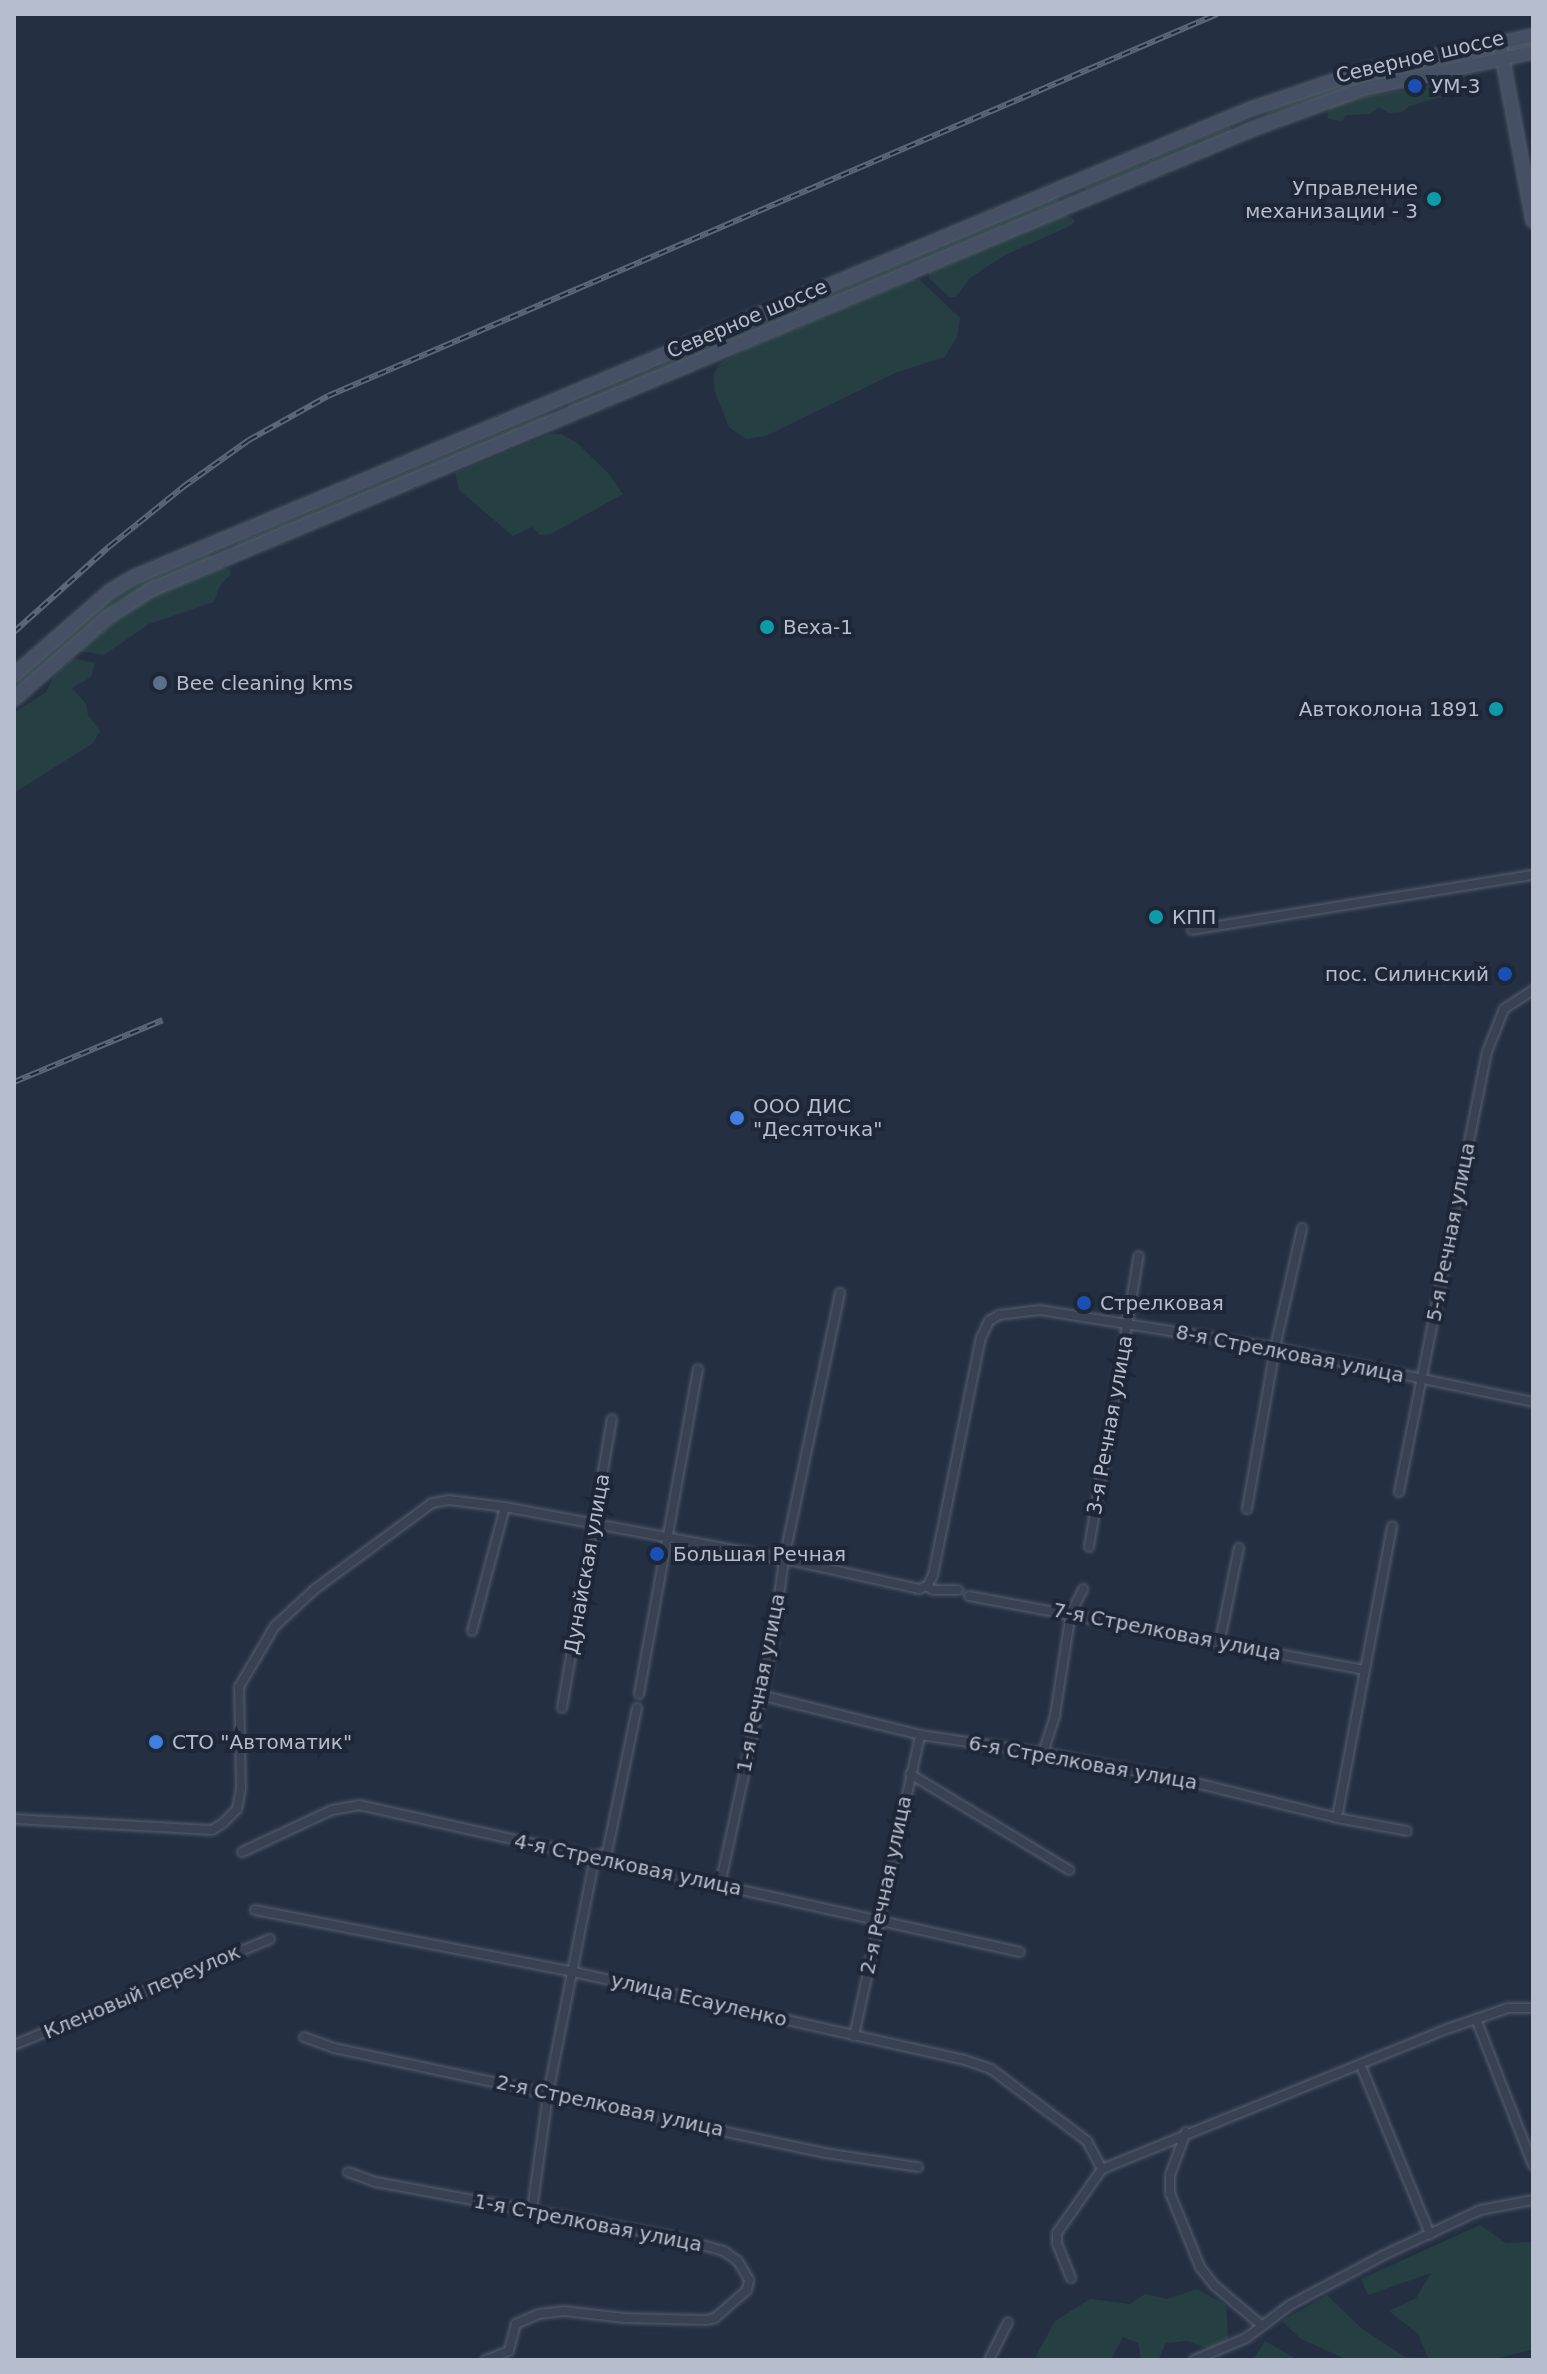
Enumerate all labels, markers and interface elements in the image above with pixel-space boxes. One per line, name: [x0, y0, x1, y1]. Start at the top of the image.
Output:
street label: Северное шоссе: [1334, 26, 1506, 88]
place label: УМ-3: [1431, 74, 1480, 98]
marker: УМ-3: [1406, 77, 1424, 95]
place label: Управление механизации - 3: [1245, 176, 1418, 223]
marker: Управление механизации - 3: [1425, 190, 1443, 208]
street label: Северное шоссе: [663, 274, 831, 364]
place label: Веха-1: [783, 615, 853, 639]
marker: Веха-1: [758, 618, 776, 636]
place label: Bee cleaning kms: [176, 671, 353, 695]
marker: Bee cleaning kms: [151, 674, 169, 692]
place label: Автоколона 1891: [1299, 697, 1480, 721]
marker: Автоколона 1891: [1487, 700, 1505, 718]
place label: КПП: [1172, 905, 1216, 929]
marker: КПП: [1147, 908, 1165, 926]
place label: пос. Силинский: [1325, 962, 1489, 986]
marker: пос. Силинский: [1496, 965, 1514, 983]
place label: ООО ДИС "Десяточка": [753, 1094, 882, 1141]
marker: ООО ДИС "Десяточка": [728, 1109, 746, 1127]
street label: 5-я Речная улица: [1422, 1141, 1480, 1323]
place label: Стрелковая: [1100, 1291, 1224, 1315]
marker: Стрелковая: [1075, 1294, 1093, 1312]
street label: 8-я Стрелковая улица: [1174, 1320, 1406, 1388]
street label: 3-я Речная улица: [1082, 1333, 1138, 1517]
street label: Дунайская улица: [559, 1472, 615, 1656]
place label: Большая Речная: [673, 1542, 846, 1566]
marker: Большая Речная: [648, 1545, 666, 1563]
street label: 1-я Речная улица: [732, 1592, 790, 1774]
street label: 7-я Стрелковая улица: [1051, 1598, 1283, 1666]
place label: СТО "Автоматик": [172, 1730, 352, 1754]
street label: 6-я Стрелковая улица: [967, 1731, 1199, 1795]
marker: СТО "Автоматик": [147, 1733, 165, 1751]
street label: 2-я Речная улица: [855, 1794, 917, 1976]
street label: 4-я Стрелковая улица: [512, 1829, 744, 1901]
street label: Кленовый переулок: [40, 1940, 244, 2044]
street label: улица Есауленко: [609, 1968, 789, 2032]
street label: 2-я Стрелковая улица: [494, 2070, 726, 2142]
street label: 1-я Стрелковая улица: [472, 2189, 704, 2257]

